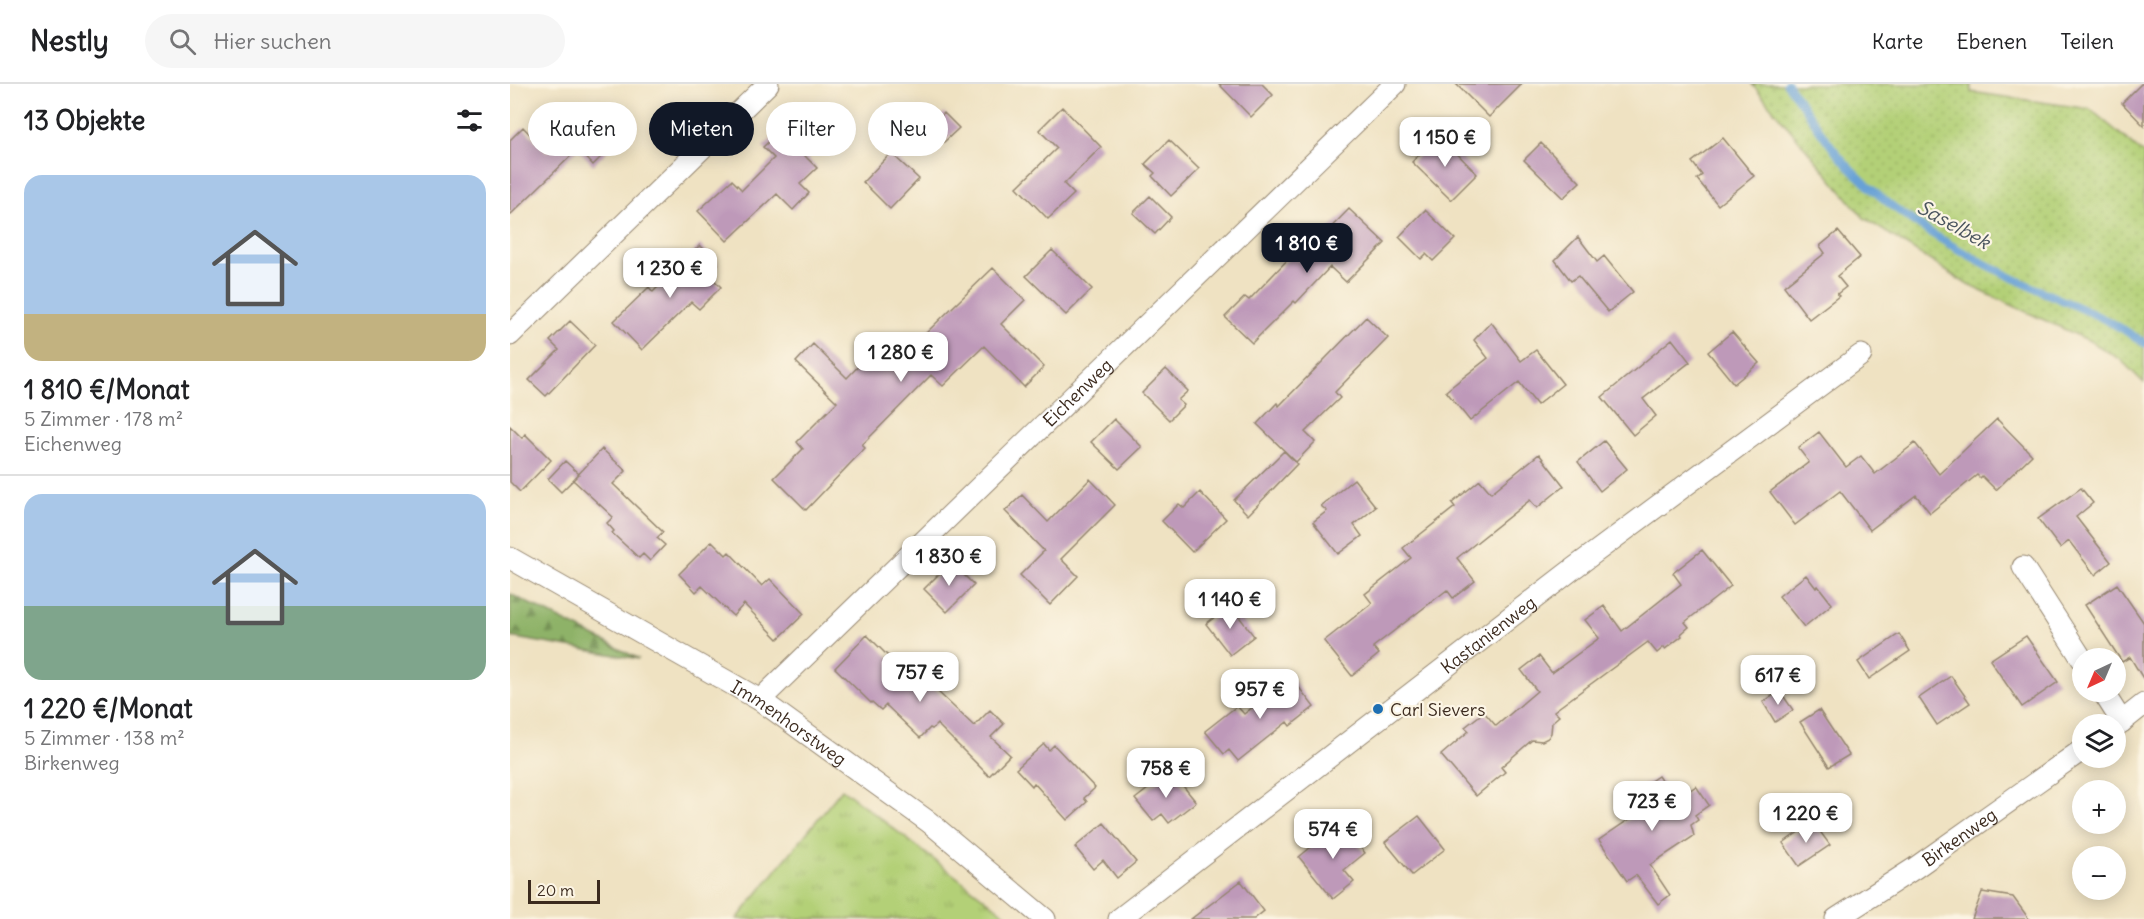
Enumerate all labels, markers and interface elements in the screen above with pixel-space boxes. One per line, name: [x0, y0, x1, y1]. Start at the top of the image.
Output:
search box: [145, 14, 565, 68]
text: Nestly: [30, 23, 109, 59]
icon: search: [166, 25, 199, 58]
text: Hier suchen: [214, 27, 332, 55]
text: Karte: [1872, 28, 1923, 55]
text: Ebenen: [1956, 28, 2027, 55]
text: Teilen: [2060, 28, 2114, 55]
chip: Kaufen: [528, 102, 637, 156]
chip: Mieten: [649, 102, 754, 156]
chip: Filter: [766, 102, 856, 156]
chip: Neu: [868, 102, 948, 156]
text: 13 Objekte: [24, 104, 145, 137]
icon: filters: [453, 104, 486, 137]
pin: 1 150 €: [1390, 117, 1500, 168]
text: 1 150 €: [1414, 124, 1476, 149]
water label: Saselbek: [1913, 194, 1996, 255]
icon: home: [201, 214, 309, 322]
pin: 1 810 €: [1252, 223, 1362, 274]
text: 1 810 €: [1276, 230, 1338, 255]
pin: 1 230 €: [615, 248, 725, 299]
text: 1 230 €: [637, 255, 703, 280]
pin: 1 280 €: [846, 332, 956, 383]
text: 1 280 €: [868, 339, 934, 364]
street label: Eichenweg: [1038, 353, 1117, 431]
text: 1 810 €/Monat: [24, 373, 189, 406]
text: 5 Zimmer · 178 m²: [24, 406, 183, 431]
text: Eichenweg: [24, 431, 122, 456]
icon: home: [201, 533, 309, 641]
pin: 1 830 €: [894, 536, 1004, 587]
text: 1 830 €: [916, 543, 982, 568]
pin: 1 140 €: [1175, 579, 1285, 630]
text: 1 140 €: [1199, 586, 1261, 611]
street label: Kastanienweg: [1436, 590, 1540, 678]
north arrow: [2072, 648, 2126, 702]
map controls: [2072, 648, 2126, 900]
pin: 757 €: [878, 652, 962, 703]
pin: 617 €: [1736, 655, 1820, 706]
text: 757 €: [896, 659, 944, 684]
text: 617 €: [1755, 662, 1801, 687]
pin: 957 €: [1218, 669, 1302, 720]
street label: Immenhorstweg: [727, 675, 851, 770]
text: 957 €: [1235, 676, 1285, 701]
text: 1 220 €/Monat: [24, 692, 193, 725]
place label: Carl Sievers: [1390, 698, 1485, 721]
marker: Carl Sievers: [1371, 702, 1385, 716]
button: layers: [2072, 714, 2126, 768]
text: 5 Zimmer · 138 m²: [24, 725, 185, 750]
pin: 758 €: [1124, 748, 1208, 799]
text: Birkenweg: [24, 750, 120, 775]
text: 758 €: [1141, 755, 1191, 780]
button: +: [2072, 780, 2126, 834]
pin: 723 €: [1610, 781, 1694, 832]
text: 723 €: [1627, 788, 1677, 813]
pin: 1 220 €: [1751, 793, 1861, 844]
text: 1 220 €: [1773, 800, 1839, 825]
street label: Birkenweg: [1917, 803, 2001, 871]
pin: 574 €: [1291, 809, 1375, 860]
text: 574 €: [1308, 816, 1358, 841]
button: −: [2072, 846, 2126, 900]
scale bar: [528, 877, 600, 904]
text: 20 m: [537, 880, 574, 900]

